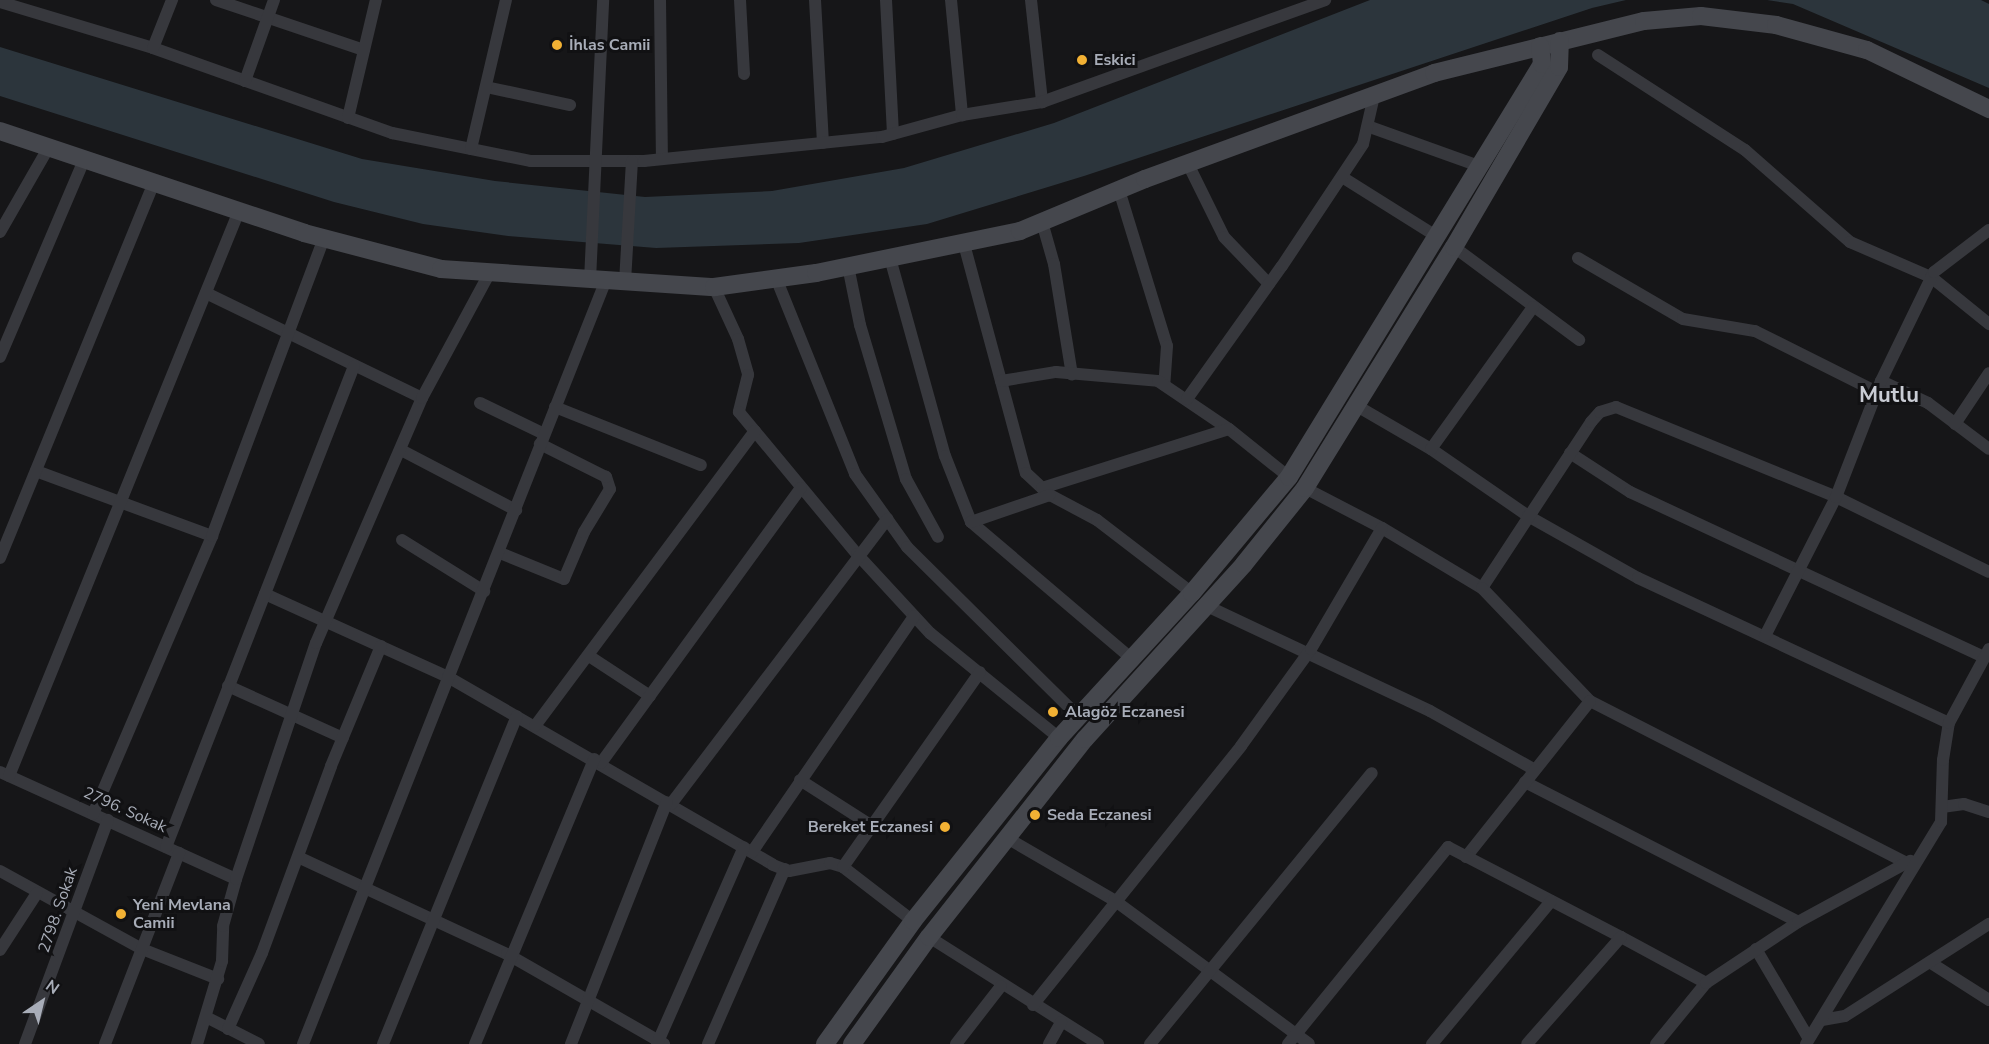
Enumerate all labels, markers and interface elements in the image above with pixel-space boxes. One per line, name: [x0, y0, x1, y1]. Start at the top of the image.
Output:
place label: İhlas Camii: [569, 35, 650, 55]
marker: İhlas Camii: [550, 38, 564, 52]
place label: Eskici: [1094, 50, 1136, 70]
marker: Eskici: [1075, 53, 1089, 67]
district label: Mutlu: [1859, 383, 1919, 409]
place label: Alagöz Eczanesi: [1065, 702, 1185, 722]
marker: Alagöz Eczanesi: [1046, 705, 1060, 719]
street label: 2796. Sokak: [80, 783, 170, 837]
place label: Seda Eczanesi: [1047, 805, 1152, 825]
marker: Seda Eczanesi: [1028, 808, 1042, 822]
place label: Bereket Eczanesi: [808, 817, 933, 837]
marker: Bereket Eczanesi: [938, 820, 952, 834]
street label: 2798. Sokak: [34, 865, 82, 955]
place label: Yeni Mevlana Camii: [133, 895, 231, 933]
marker: Yeni Mevlana Camii: [114, 907, 128, 921]
north arrow: [12, 972, 72, 1032]
text: N: [41, 975, 64, 1000]

